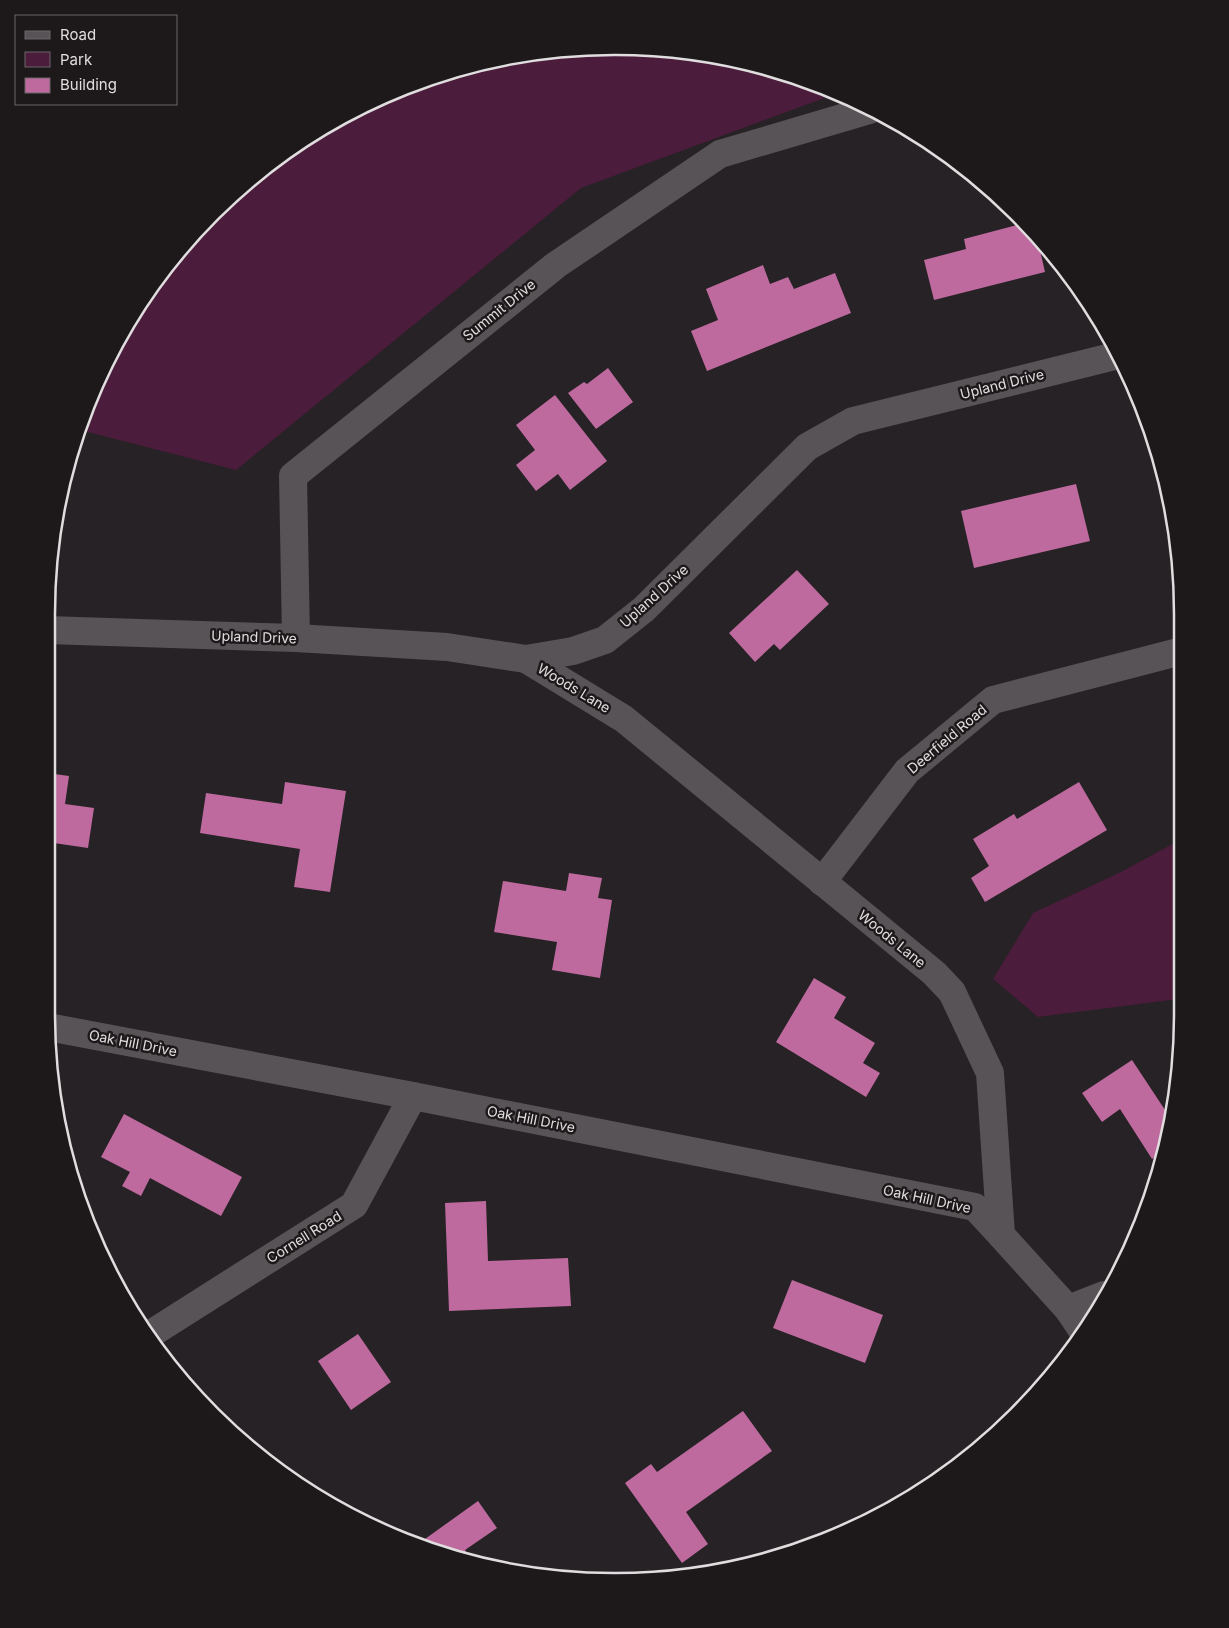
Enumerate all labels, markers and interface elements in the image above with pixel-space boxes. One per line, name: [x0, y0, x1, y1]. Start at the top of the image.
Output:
legend: [15, 15, 178, 105]
text: Road: [60, 25, 96, 44]
text: Park: [60, 50, 93, 69]
text: Building: [60, 75, 117, 94]
street label: Summit Drive: [459, 275, 538, 344]
street label: Upland Drive: [958, 365, 1046, 402]
street label: Upland Drive: [616, 561, 691, 631]
street label: Upland Drive: [211, 627, 297, 646]
street label: Woods Lane: [535, 659, 614, 716]
street label: Deerfield Road: [904, 701, 990, 777]
street label: Woods Lane: [855, 906, 930, 971]
street label: Oak Hill Drive: [88, 1026, 179, 1059]
street label: Oak Hill Drive: [486, 1102, 577, 1135]
street label: Oak Hill Drive: [882, 1181, 973, 1216]
street label: Cornell Road: [263, 1207, 344, 1266]

